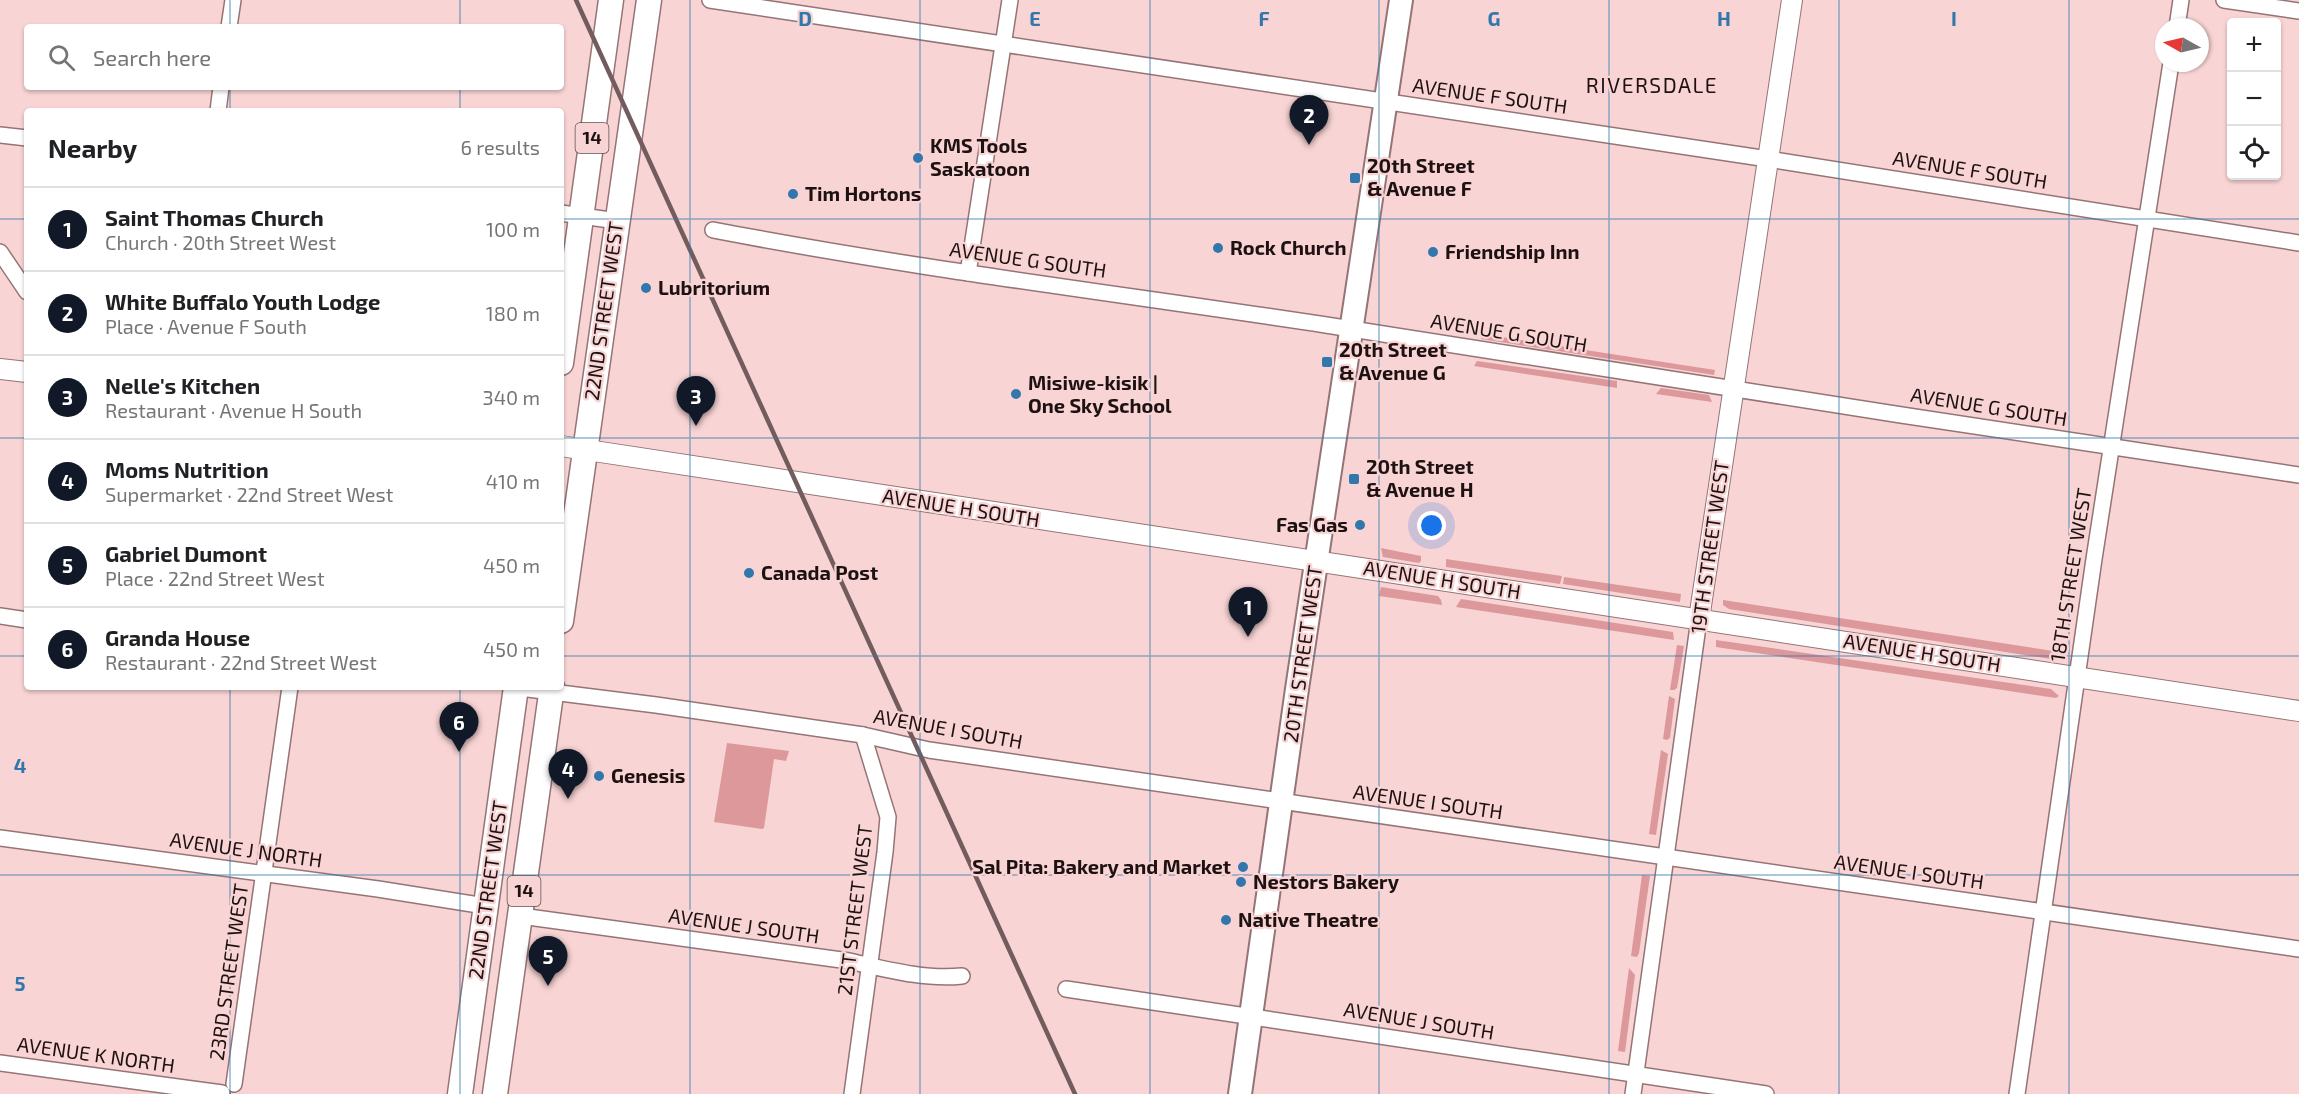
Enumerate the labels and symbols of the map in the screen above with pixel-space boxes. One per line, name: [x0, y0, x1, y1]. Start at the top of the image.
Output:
text: D: [798, 6, 812, 30]
text: E: [1029, 6, 1041, 30]
text: F: [1258, 6, 1270, 30]
text: G: [1488, 6, 1500, 30]
text: H: [1717, 6, 1731, 30]
text: I: [1951, 6, 1957, 30]
north arrow: [2155, 18, 2209, 72]
street label: AVENUE F SOUTH: [1411, 72, 1569, 118]
district label: RIVERSDALE: [1586, 72, 1718, 97]
pin: 2: [1290, 96, 1328, 145]
road number: 14: [576, 123, 608, 153]
place label: KMS Tools Saskatoon: [930, 133, 1030, 180]
street label: AVENUE F SOUTH: [1891, 145, 2049, 193]
marker: KMS Tools Saskatoon: [911, 151, 925, 165]
place label: 20th Street & Avenue F: [1367, 153, 1475, 200]
marker: 20th Street & Avenue F: [1348, 171, 1362, 185]
place label: Tim Hortons: [805, 181, 921, 205]
marker: Tim Hortons: [786, 187, 800, 201]
street label: 22ND STREET WEST: [579, 220, 627, 402]
place label: Rock Church: [1230, 235, 1346, 259]
street label: AVENUE G SOUTH: [948, 236, 1108, 282]
place label: Friendship Inn: [1445, 239, 1580, 263]
marker: Rock Church: [1211, 241, 1225, 255]
marker: Friendship Inn: [1426, 245, 1440, 259]
place label: Lubritorium: [658, 275, 770, 299]
marker: Lubritorium: [639, 281, 653, 295]
street label: AVENUE G SOUTH: [1429, 308, 1589, 356]
place label: 20th Street & Avenue G: [1339, 337, 1447, 384]
marker: 20th Street & Avenue G: [1320, 355, 1334, 369]
place label: Misiwe-kisik | One Sky School: [1028, 370, 1172, 418]
pin: 3: [676, 376, 716, 426]
street label: AVENUE G SOUTH: [1909, 382, 2069, 430]
marker: Misiwe-kisik | One Sky School: [1009, 387, 1023, 401]
place label: 20th Street & Avenue H: [1366, 454, 1474, 501]
street label: 19TH STREET WEST: [1685, 458, 1733, 635]
marker: 20th Street & Avenue H: [1347, 472, 1361, 486]
street label: AVENUE H SOUTH: [881, 483, 1042, 531]
street label: 18TH STREET WEST: [2044, 486, 2096, 663]
your location: [1417, 511, 1446, 540]
place label: Fas Gas: [1276, 512, 1348, 536]
marker: Fas Gas: [1353, 518, 1367, 532]
street label: AVENUE H SOUTH: [1362, 555, 1523, 603]
place label: Canada Post: [761, 560, 878, 584]
street label: 20TH STREET WEST: [1278, 563, 1326, 744]
marker: Canada Post: [742, 566, 756, 580]
pin: 1: [1228, 588, 1268, 637]
street label: AVENUE H SOUTH: [1842, 628, 2003, 676]
pin: 6: [440, 702, 478, 752]
street label: AVENUE I SOUTH: [872, 703, 1025, 753]
pin: 4: [548, 750, 588, 799]
text: 4: [14, 753, 27, 777]
place label: Genesis: [611, 763, 685, 787]
marker: Genesis: [592, 769, 606, 783]
street label: AVENUE I SOUTH: [1352, 779, 1504, 823]
street label: 22ND STREET WEST: [463, 799, 511, 981]
street label: 21ST STREET WEST: [832, 823, 876, 997]
street label: AVENUE J NORTH: [168, 826, 324, 872]
street label: AVENUE I SOUTH: [1833, 849, 1985, 893]
place label: Sal Pita: Bakery and Market: [972, 854, 1231, 879]
marker: Sal Pita: Bakery and Market: [1236, 860, 1250, 874]
place label: Nestors Bakery: [1253, 869, 1400, 894]
marker: Nestors Bakery: [1234, 875, 1248, 889]
road number: 14: [508, 876, 540, 906]
street label: 23RD STREET WEST: [204, 881, 252, 1062]
street label: AVENUE J SOUTH: [667, 903, 821, 947]
place label: Native Theatre: [1238, 907, 1378, 931]
marker: Native Theatre: [1219, 913, 1233, 927]
pin: 5: [528, 936, 568, 986]
text: 5: [14, 971, 26, 995]
street label: AVENUE J SOUTH: [1342, 996, 1496, 1044]
street label: AVENUE K NORTH: [16, 1031, 176, 1077]

